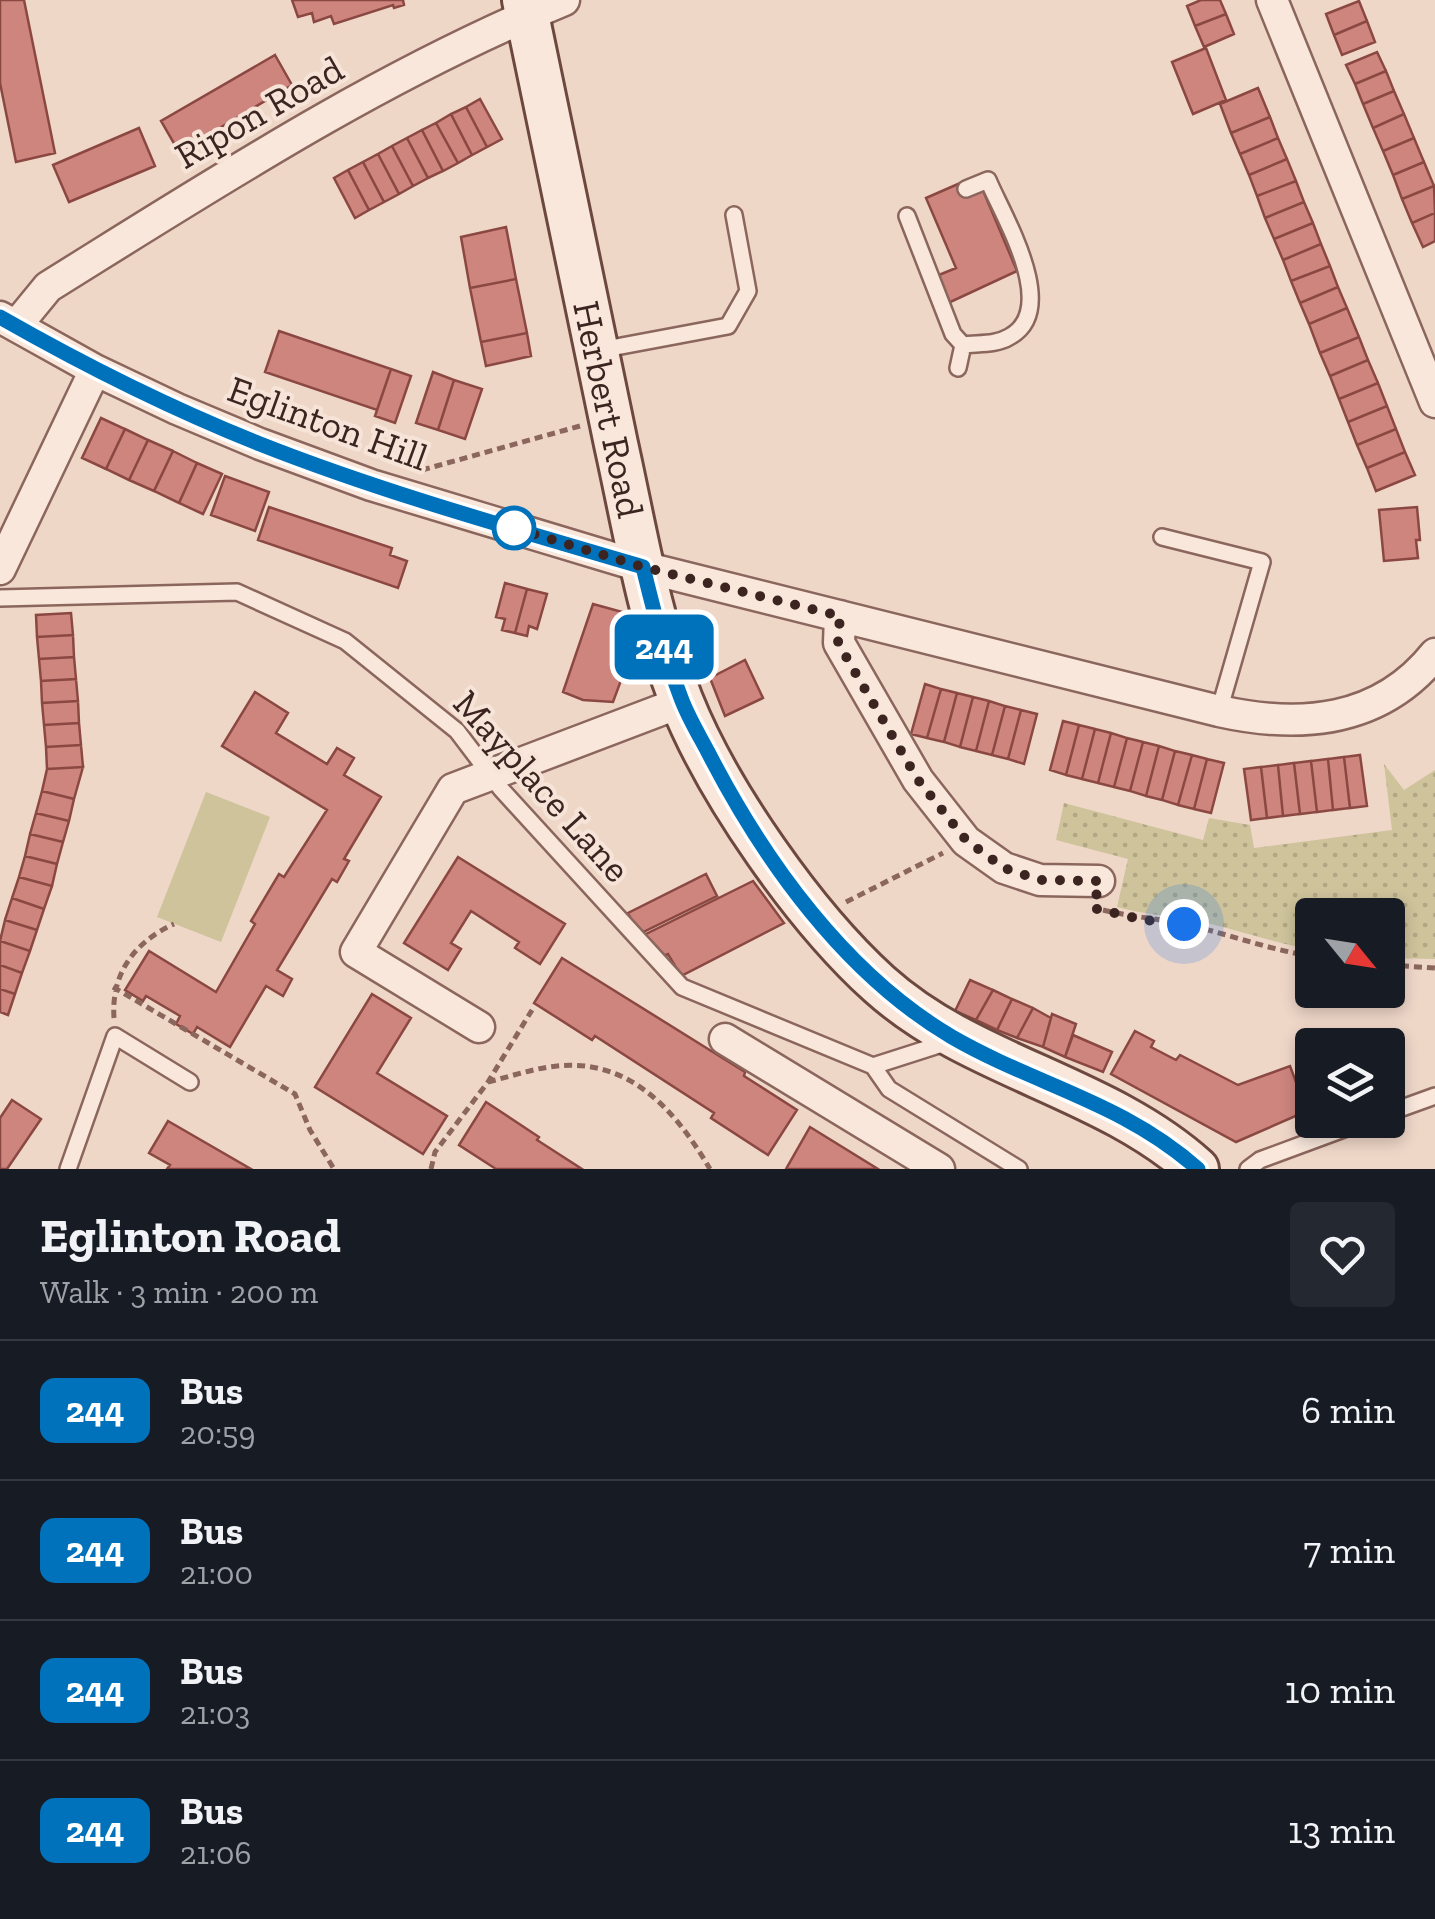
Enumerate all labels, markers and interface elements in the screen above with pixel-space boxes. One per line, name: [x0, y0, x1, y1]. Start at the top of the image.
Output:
street label: Ripon Road: [167, 45, 351, 179]
street label: Herbert Road: [563, 297, 654, 522]
street label: Eglinton Hill: [222, 366, 434, 480]
unlabelled marker: [493, 507, 535, 549]
line badge: 244: [606, 614, 722, 680]
text: 244: [635, 626, 693, 668]
street label: Mayplace Lane: [444, 681, 640, 891]
north arrow: [1295, 898, 1405, 1008]
map controls: [1295, 898, 1405, 1138]
your location: [1159, 899, 1209, 949]
button: layers: [1295, 1028, 1405, 1138]
button: heart: [1290, 1202, 1395, 1307]
text: Eglinton Road: [40, 1207, 341, 1264]
text: Walk · 3 min · 200 m: [40, 1273, 318, 1311]
text: Bus: [180, 1368, 243, 1414]
text: 6 min: [1301, 1387, 1395, 1433]
text: 244: [66, 1389, 124, 1431]
text: 20:59: [180, 1414, 255, 1452]
text: Bus: [180, 1508, 243, 1554]
text: 7 min: [1303, 1527, 1395, 1573]
text: 244: [66, 1529, 124, 1571]
text: 21:00: [180, 1554, 253, 1592]
text: Bus: [180, 1648, 243, 1694]
text: 10 min: [1285, 1667, 1395, 1713]
text: 244: [66, 1669, 124, 1711]
text: 21:03: [180, 1694, 250, 1732]
text: Bus: [180, 1788, 243, 1834]
text: 13 min: [1288, 1807, 1395, 1853]
text: 244: [66, 1809, 124, 1851]
text: 21:06: [180, 1834, 251, 1872]

